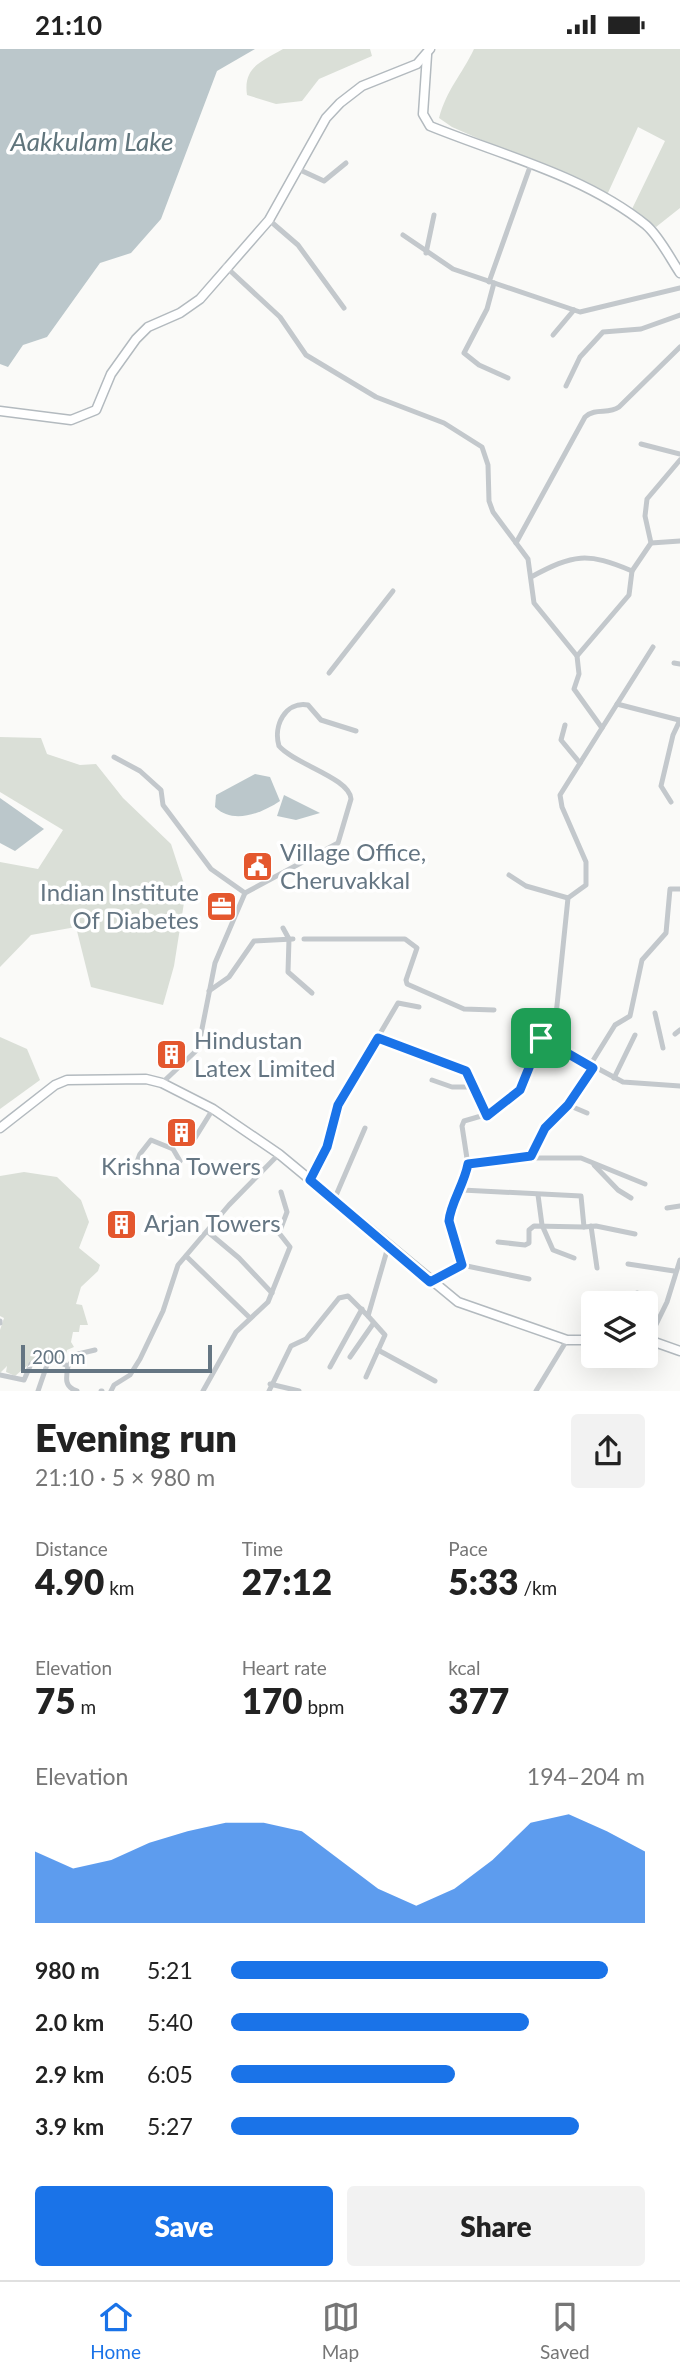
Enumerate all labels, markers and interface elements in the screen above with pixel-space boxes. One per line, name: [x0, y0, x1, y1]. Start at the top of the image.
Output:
text: 21:10: [35, 9, 102, 41]
water label: Aakkulam Lake: [10, 125, 173, 157]
place label: Village Office, Cheruvakkal: [280, 837, 426, 894]
public building icon: Village Office, Cheruvakkal: [240, 850, 274, 884]
place label: Indian Institute Of Diabetes: [40, 877, 199, 934]
office icon: Indian Institute Of Diabetes: [205, 890, 239, 924]
pin: [511, 1008, 571, 1068]
icon: arrive: [522, 1019, 560, 1057]
place label: Hindustan Latex Limited: [194, 1025, 336, 1082]
building icon: Hindustan Latex Limited: [154, 1038, 188, 1072]
building icon: Krishna Towers: [164, 1116, 198, 1150]
place label: Krishna Towers: [101, 1151, 261, 1180]
building icon: Arjan Towers: [104, 1207, 138, 1241]
place label: Arjan Towers: [144, 1208, 281, 1237]
map controls: [581, 1291, 658, 1368]
button: layers: [581, 1291, 658, 1368]
scale bar: [21, 1342, 212, 1374]
text: 200 m: [32, 1345, 86, 1368]
text: Evening run: [35, 1414, 237, 1460]
button: share: [571, 1414, 645, 1488]
text: 21:10 · 5 × 980 m: [35, 1463, 215, 1491]
text: Distance: [35, 1537, 108, 1560]
text: Time: [242, 1537, 283, 1560]
text: Pace: [448, 1537, 488, 1560]
text: 4.90: [35, 1560, 104, 1602]
text: 27:12: [242, 1560, 332, 1602]
text: 5:33: [448, 1560, 519, 1602]
text: km: [104, 1576, 134, 1599]
text: /km: [519, 1576, 557, 1599]
text: Elevation: [35, 1656, 112, 1679]
text: Heart rate: [242, 1656, 327, 1679]
text: kcal: [448, 1656, 480, 1679]
text: 75: [35, 1679, 76, 1721]
text: 170: [242, 1679, 303, 1721]
text: 377: [448, 1679, 509, 1721]
text: m: [76, 1695, 96, 1718]
text: bpm: [303, 1695, 344, 1718]
text: Elevation: [35, 1762, 128, 1790]
text: 194–204 m: [527, 1762, 645, 1790]
text: 980 m: [35, 1956, 100, 1984]
text: 5:21: [147, 1956, 193, 1984]
text: 2.0 km: [35, 2008, 104, 2036]
text: 5:40: [147, 2008, 193, 2036]
text: 2.9 km: [35, 2060, 104, 2088]
text: 6:05: [147, 2060, 193, 2088]
text: 3.9 km: [35, 2112, 104, 2140]
text: 5:27: [147, 2112, 193, 2140]
button: Save: [35, 2186, 333, 2266]
button: Share: [347, 2186, 645, 2266]
tab: Home: [90, 2298, 141, 2363]
tab: Map: [322, 2298, 360, 2363]
tab: Saved: [540, 2298, 590, 2363]

